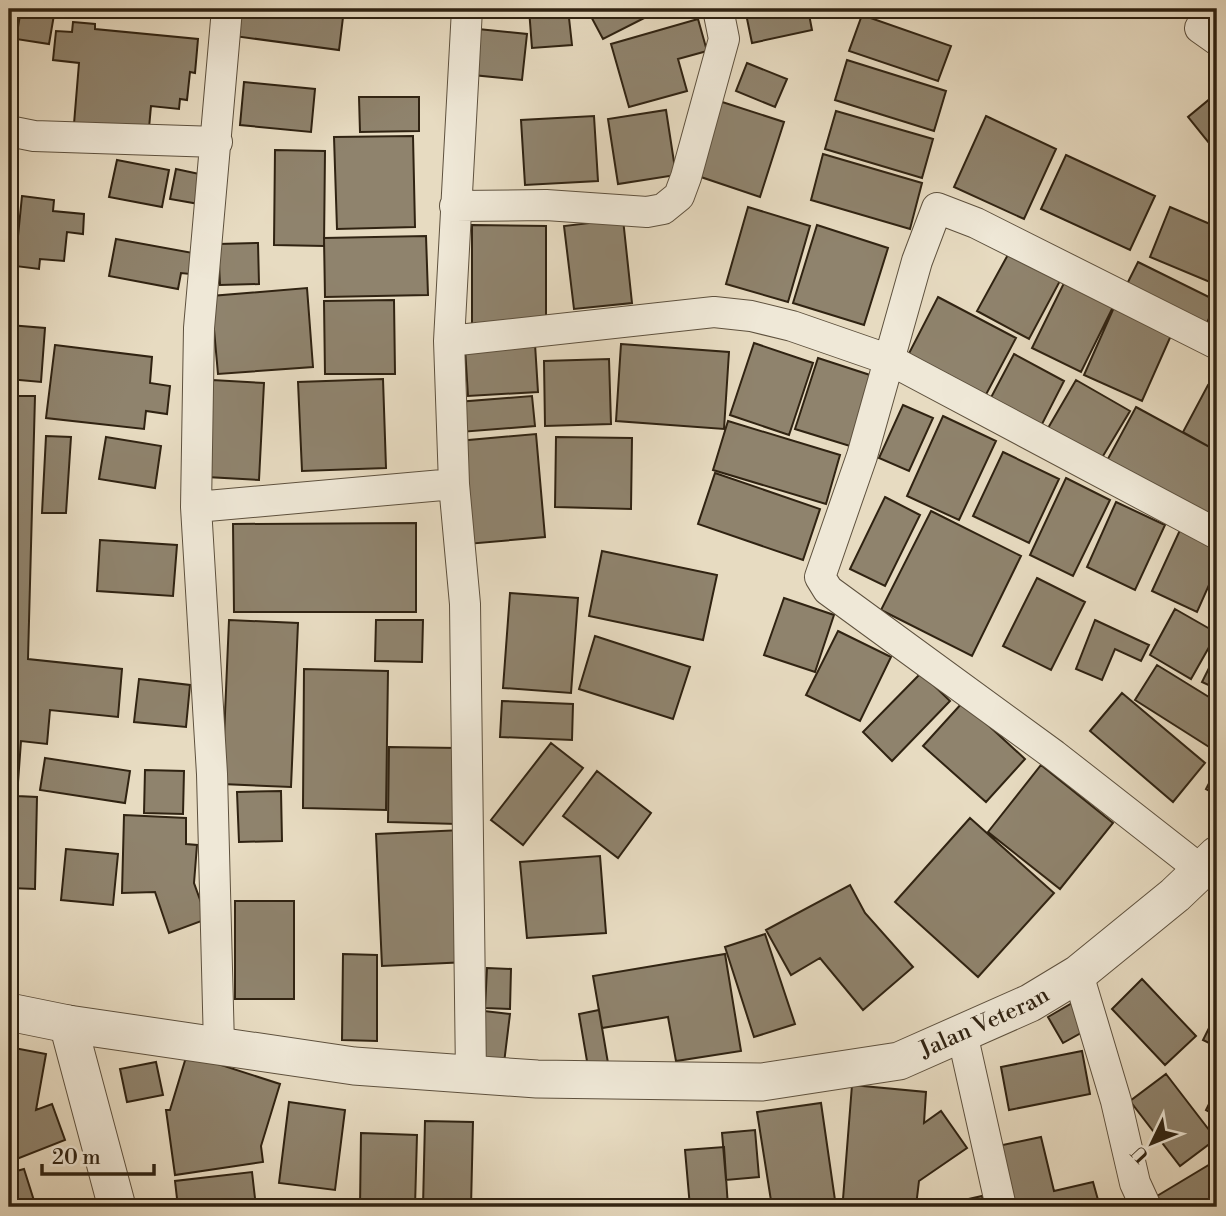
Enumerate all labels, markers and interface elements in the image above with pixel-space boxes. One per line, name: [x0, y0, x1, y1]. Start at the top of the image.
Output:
street label: Jalan Veteran: [914, 981, 1055, 1064]
north arrow: [1118, 1108, 1188, 1178]
scale bar: [42, 1132, 154, 1176]
text: U: [1126, 1140, 1154, 1167]
text: 20 m: [52, 1145, 101, 1171]

